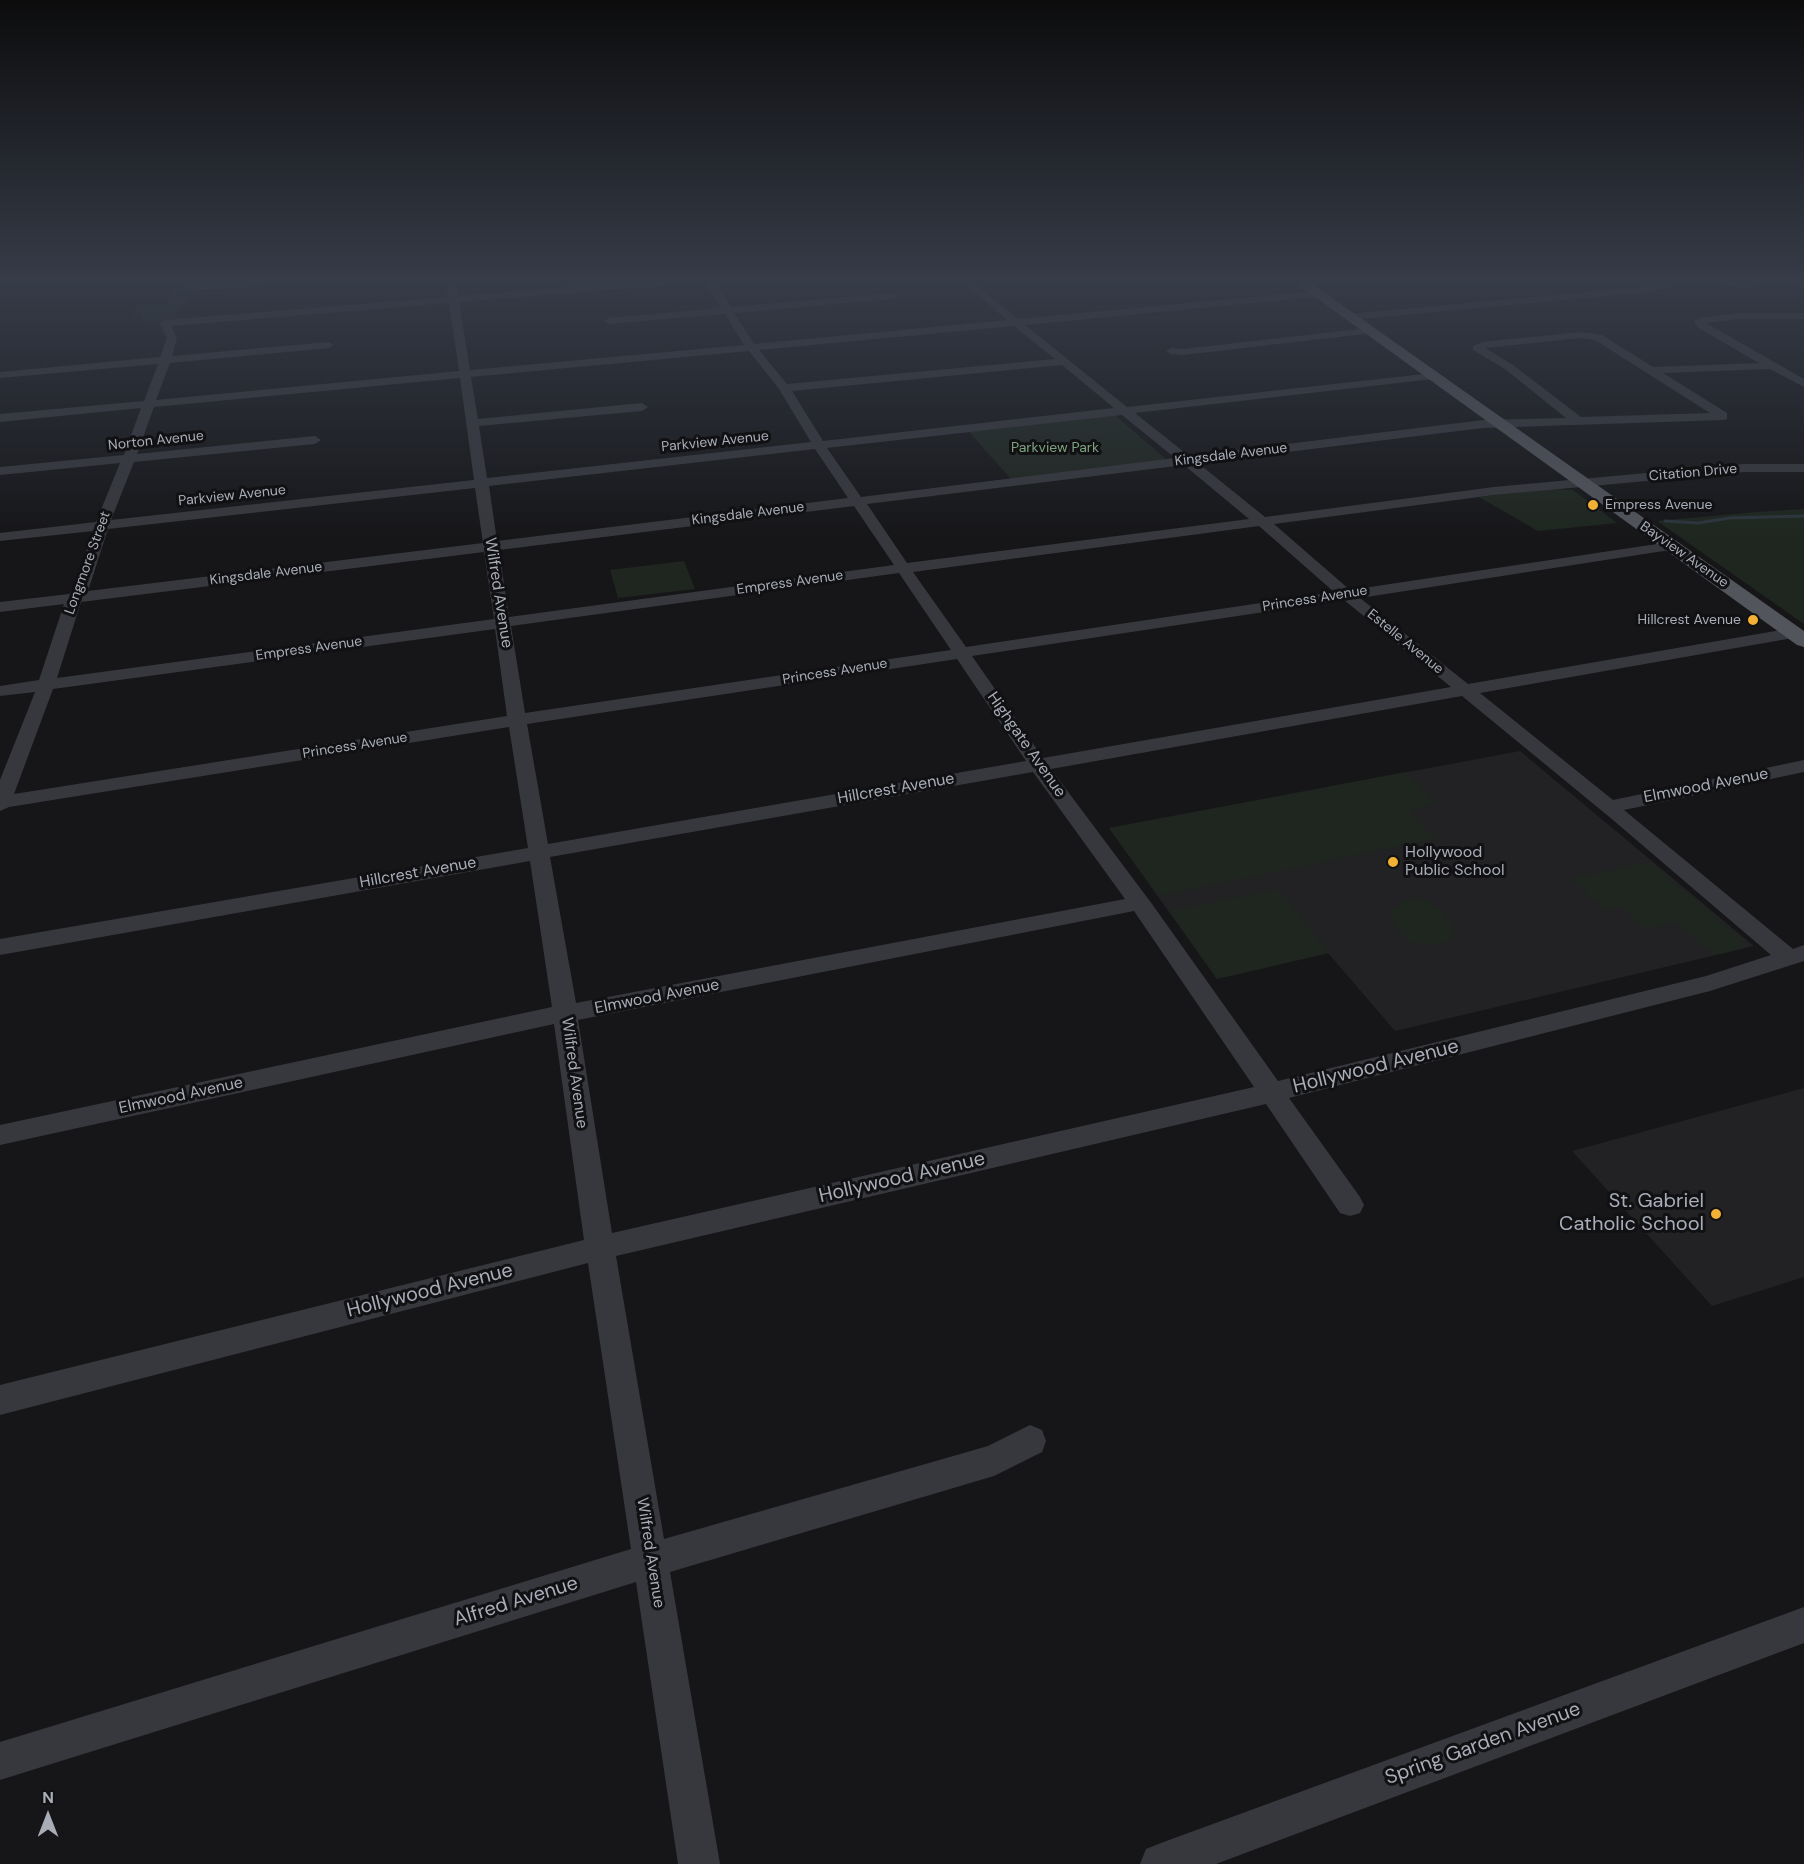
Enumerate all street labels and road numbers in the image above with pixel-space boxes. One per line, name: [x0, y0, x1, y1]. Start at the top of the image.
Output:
street label: Norton Avenue: [107, 428, 205, 454]
street label: Parkview Avenue: [660, 428, 770, 456]
street label: Kingsdale Avenue: [1174, 440, 1288, 470]
street label: Citation Drive: [1648, 461, 1738, 485]
street label: Parkview Avenue: [177, 482, 287, 510]
street label: Kingsdale Avenue: [691, 499, 805, 529]
street label: Longmore Street: [62, 509, 114, 617]
street label: Bayview Avenue: [1637, 518, 1731, 592]
street label: Wilfred Avenue: [480, 536, 516, 650]
street label: Kingsdale Avenue: [209, 559, 323, 589]
street label: Empress Avenue: [736, 567, 844, 599]
street label: Princess Avenue: [1261, 582, 1369, 616]
street label: Estelle Avenue: [1363, 606, 1447, 678]
street label: Empress Avenue: [255, 633, 363, 665]
street label: Princess Avenue: [781, 655, 889, 689]
street label: Highgate Avenue: [983, 689, 1069, 801]
street label: Princess Avenue: [301, 729, 409, 763]
street label: Elmwood Avenue: [1642, 765, 1770, 807]
street label: Hillcrest Avenue: [836, 769, 956, 809]
street label: Hillcrest Avenue: [358, 853, 478, 893]
street label: Elmwood Avenue: [593, 976, 721, 1018]
street label: Wilfred Avenue: [557, 1016, 591, 1130]
street label: Hollywood Avenue: [1291, 1035, 1461, 1099]
street label: Elmwood Avenue: [117, 1073, 245, 1119]
street label: Hollywood Avenue: [817, 1147, 987, 1209]
street label: Hollywood Avenue: [345, 1259, 515, 1323]
street label: Wilfred Avenue: [632, 1496, 668, 1610]
street label: Alfred Avenue: [451, 1572, 581, 1632]
street label: Spring Garden Avenue: [1382, 1697, 1584, 1791]

